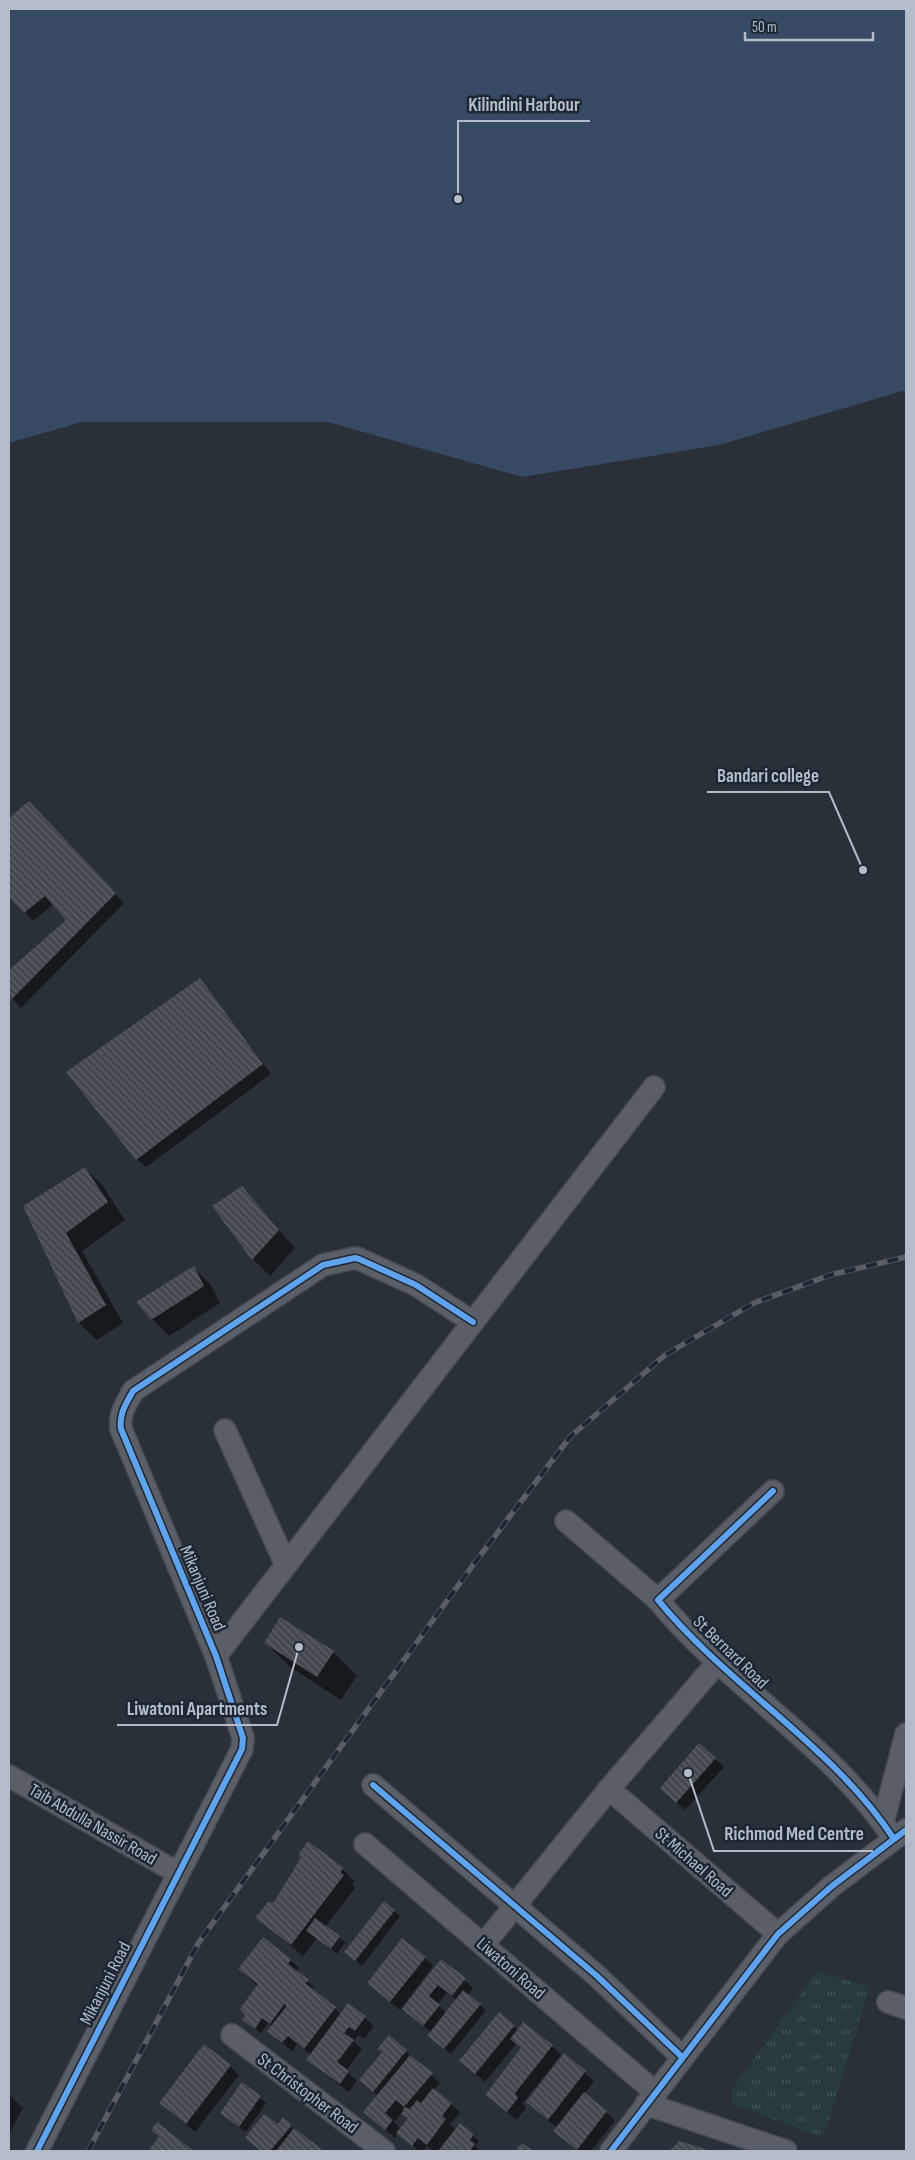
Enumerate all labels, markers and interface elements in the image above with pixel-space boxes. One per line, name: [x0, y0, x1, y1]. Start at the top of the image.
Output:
scale bar: [745, 10, 872, 42]
text: 50 m: [752, 18, 777, 37]
callout: Kilindini Harbour: [458, 87, 590, 121]
text: Kilindini Harbour: [468, 94, 580, 117]
callout: Bandari college: [707, 758, 829, 792]
text: Bandari college: [717, 765, 819, 788]
street label: Mikanjuni Road: [175, 1543, 230, 1634]
street label: St Bernard Road: [689, 1611, 773, 1693]
callout: Liwatoni Apartments: [117, 1691, 277, 1725]
text: Liwatoni Apartments: [127, 1698, 267, 1721]
street label: Taib Abdulla Nassir Road: [25, 1779, 160, 1869]
callout: Richmod Med Centre: [714, 1817, 873, 1851]
street label: St Michael Road: [651, 1823, 737, 1902]
text: Richmod Med Centre: [724, 1823, 864, 1846]
street label: Liwatoni Road: [472, 1933, 549, 2004]
street label: Mikanjuni Road: [76, 1938, 135, 2028]
street label: St Christopher Road: [253, 2049, 362, 2138]

